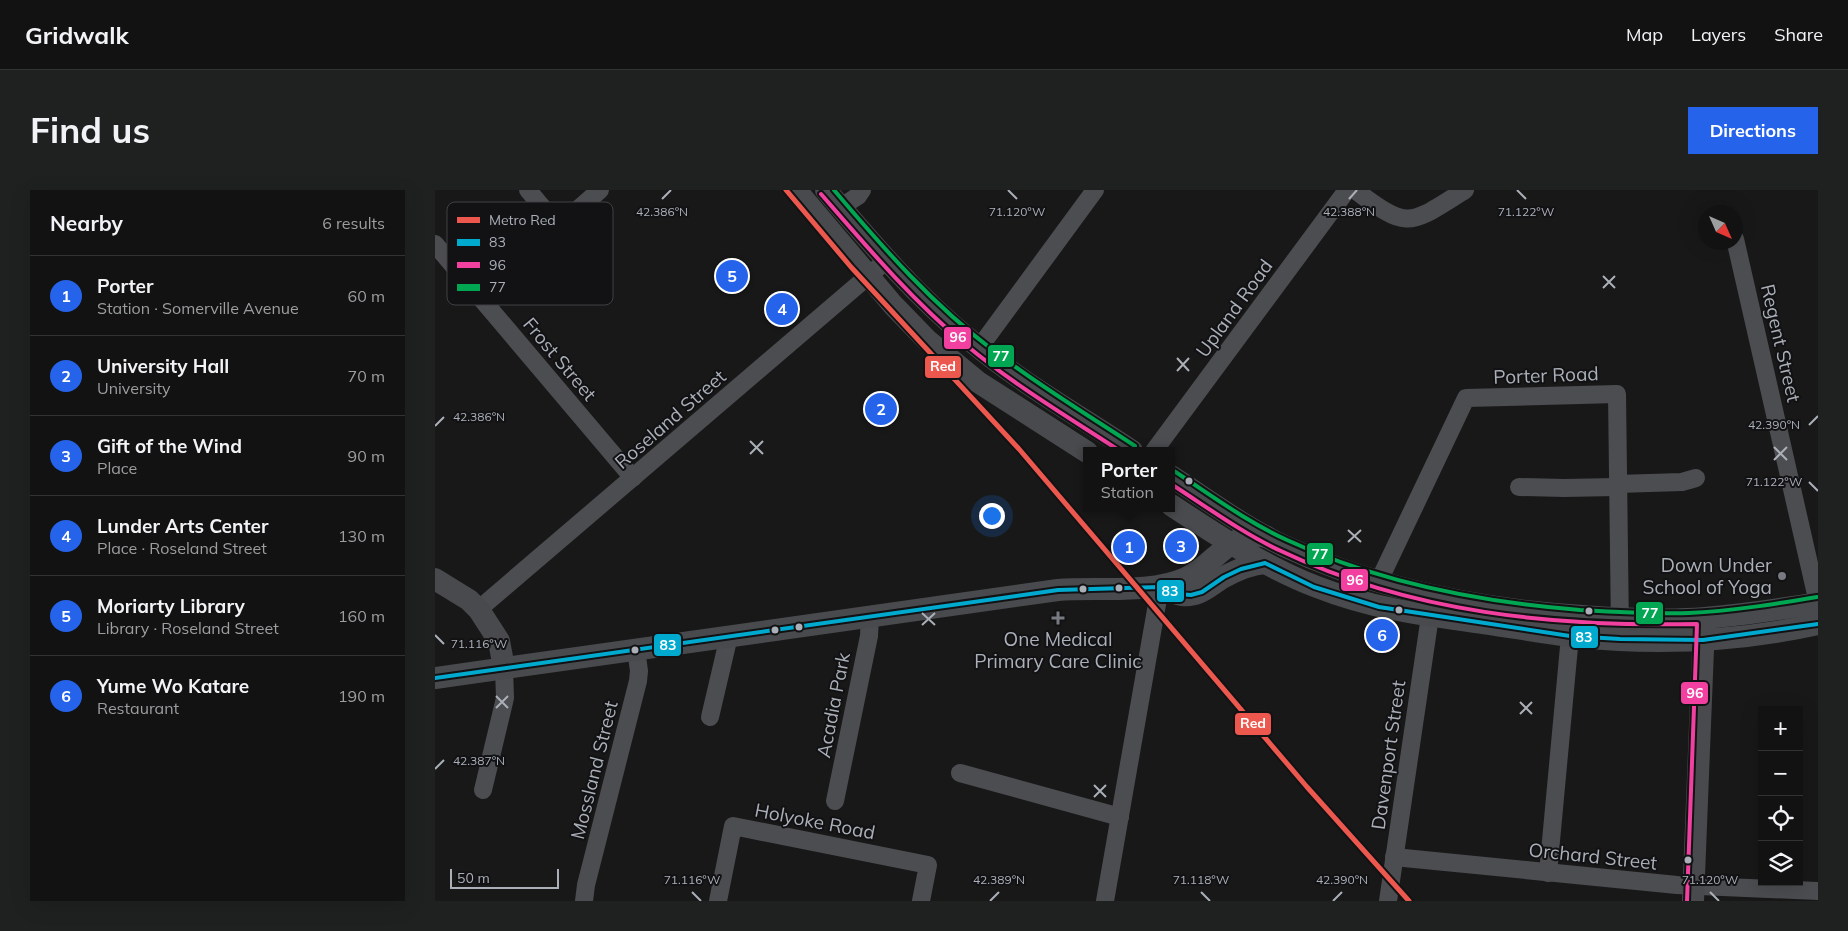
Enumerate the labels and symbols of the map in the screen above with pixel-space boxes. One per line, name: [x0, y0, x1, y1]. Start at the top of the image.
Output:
legend: [447, 202, 613, 305]
text: 42.386°N: [636, 204, 688, 219]
text: 71.120°W: [989, 204, 1045, 219]
text: 42.388°N: [1323, 204, 1375, 219]
text: 71.122°W: [1498, 204, 1554, 219]
north arrow: [1698, 205, 1743, 250]
text: Metro Red: [489, 211, 556, 229]
text: 83: [489, 233, 506, 251]
street label: Upland Road: [1190, 254, 1278, 362]
text: 96: [489, 256, 506, 274]
pin: 5: [716, 257, 748, 295]
text: 77: [489, 278, 506, 296]
street label: Regent Street: [1756, 282, 1806, 405]
pin: 4: [766, 290, 798, 328]
street label: Frost Street: [518, 312, 602, 406]
line badge: 96: [943, 326, 972, 350]
text: 96: [950, 328, 966, 346]
line badge: 77: [987, 344, 1015, 368]
text: 77: [993, 347, 1009, 365]
line badge: Red: [924, 355, 962, 379]
text: Red: [930, 357, 956, 375]
street label: Porter Road: [1493, 361, 1599, 389]
street label: Roseland Street: [609, 364, 731, 474]
pin: 2: [865, 390, 897, 428]
text: 42.386°N: [453, 409, 505, 424]
text: 42.390°N: [1748, 417, 1800, 432]
text: 71.122°W: [1746, 474, 1802, 489]
unlabelled marker: [1184, 476, 1194, 486]
your location: [979, 503, 1005, 529]
pin: 3: [1165, 527, 1197, 565]
pin: 1: [1113, 528, 1145, 566]
line badge: 77: [1306, 542, 1334, 566]
text: 77: [1312, 545, 1328, 563]
place label: Down Under School of Yoga: [1643, 553, 1772, 599]
line badge: 96: [1340, 568, 1369, 592]
marker: Down Under School of Yoga: [1776, 570, 1788, 582]
text: 96: [1347, 571, 1363, 589]
line badge: 83: [1156, 579, 1185, 603]
text: 83: [1162, 582, 1178, 600]
unlabelled marker: [1114, 583, 1124, 593]
unlabelled marker: [1078, 584, 1088, 594]
line badge: 77: [1635, 601, 1664, 625]
text: 77: [1642, 604, 1658, 622]
unlabelled marker: [1394, 605, 1404, 615]
unlabelled marker: [1584, 606, 1594, 616]
marker: One Medical Primary Care Clinic: [1051, 611, 1065, 625]
pin: 6: [1366, 616, 1398, 654]
unlabelled marker: [794, 622, 804, 632]
unlabelled marker: [770, 625, 780, 635]
line badge: 83: [1570, 625, 1599, 649]
place label: One Medical Primary Care Clinic: [974, 627, 1142, 673]
text: 83: [1576, 628, 1592, 646]
line badge: 83: [653, 633, 682, 657]
text: 71.116°W: [451, 636, 507, 651]
text: 83: [660, 636, 676, 654]
unlabelled marker: [630, 645, 640, 655]
street label: Acadia Park: [811, 650, 855, 760]
street label: Davenport Street: [1366, 678, 1410, 831]
line badge: 96: [1680, 681, 1709, 705]
text: 96: [1687, 684, 1703, 702]
street label: Mossland Street: [565, 698, 623, 842]
line badge: Red: [1234, 712, 1272, 736]
text: Red: [1240, 714, 1266, 732]
text: 42.387°N: [453, 753, 505, 768]
street label: Holyoke Road: [753, 798, 877, 844]
street label: Orchard Street: [1528, 837, 1659, 875]
unlabelled marker: [1683, 855, 1693, 865]
scale bar: [450, 866, 559, 889]
text: 71.116°W: [664, 872, 720, 887]
text: 42.389°N: [973, 872, 1025, 887]
text: 71.118°W: [1173, 872, 1229, 887]
text: 42.390°N: [1316, 872, 1368, 887]
text: 71.120°W: [1682, 872, 1738, 887]

